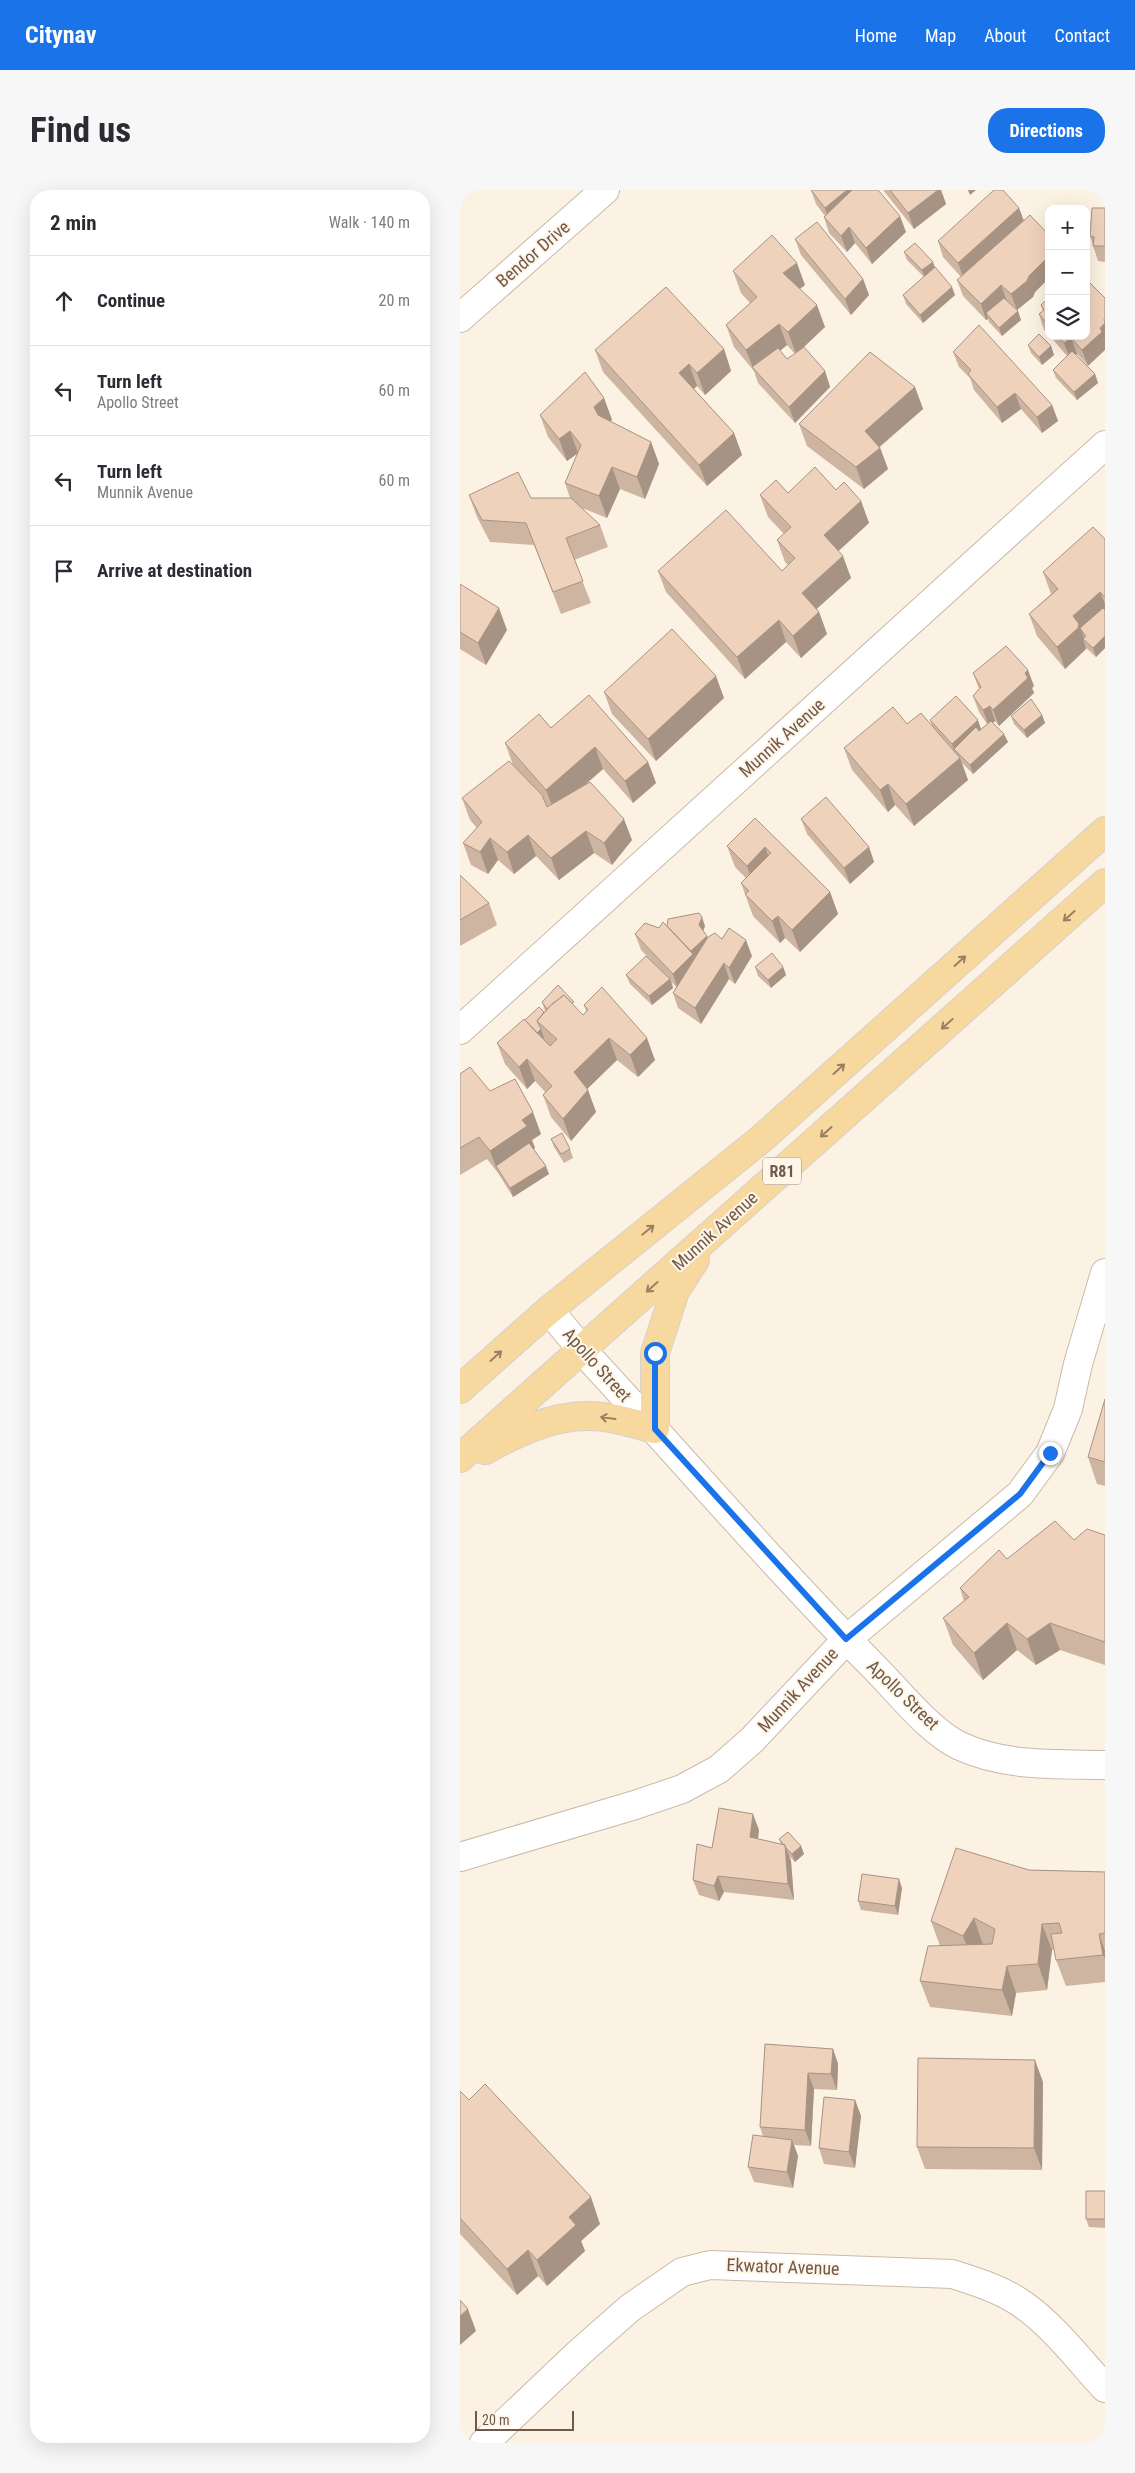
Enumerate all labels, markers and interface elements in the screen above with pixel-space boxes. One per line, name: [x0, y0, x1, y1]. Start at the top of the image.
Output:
text: Citynav: [25, 21, 96, 49]
text: Home: [855, 25, 897, 46]
text: Map: [925, 25, 956, 46]
text: About: [984, 25, 1026, 46]
text: Contact: [1054, 25, 1110, 46]
button: Directions: [988, 108, 1105, 153]
text: Find us: [30, 110, 131, 151]
map controls: [1045, 205, 1090, 340]
button: +: [1045, 205, 1090, 250]
text: 2 min: [50, 211, 97, 235]
text: Walk · 140 m: [329, 213, 410, 232]
street label: Bendor Drive: [492, 216, 574, 291]
button: −: [1045, 250, 1090, 295]
icon: ahead: [50, 287, 78, 315]
text: Continue: [97, 289, 165, 312]
text: 20 m: [378, 291, 410, 310]
button: layers: [1045, 295, 1090, 340]
text: Turn left: [97, 370, 162, 393]
icon: left: [50, 377, 78, 405]
text: 60 m: [378, 381, 410, 400]
text: Apollo Street: [97, 393, 179, 412]
text: Turn left: [97, 460, 162, 483]
icon: left: [50, 467, 78, 495]
text: 60 m: [378, 471, 410, 490]
text: Munnik Avenue: [97, 483, 193, 502]
icon: arrive: [50, 557, 78, 585]
text: Arrive at destination: [97, 559, 252, 582]
street label: Munnik Avenue: [735, 694, 829, 782]
one-way arrow: [1062, 910, 1075, 922]
one-way arrow: [954, 955, 967, 966]
one-way arrow: [941, 1018, 954, 1030]
one-way arrow: [833, 1063, 846, 1075]
one-way arrow: [819, 1126, 832, 1138]
road number: R81: [763, 1158, 801, 1184]
street label: Munnik Avenue: [668, 1187, 762, 1275]
one-way arrow: [641, 1224, 654, 1235]
one-way arrow: [646, 1281, 659, 1292]
street label: Apollo Street: [559, 1323, 636, 1406]
route start: [644, 1342, 667, 1365]
one-way arrow: [490, 1350, 503, 1362]
one-way arrow: [600, 1413, 616, 1423]
route end: [1039, 1442, 1062, 1465]
street label: Munnik Avenue: [753, 1643, 842, 1736]
street label: Apollo Street: [863, 1655, 944, 1734]
street label: Ekwator Avenue: [726, 2254, 840, 2279]
scale bar: [475, 2408, 574, 2431]
text: 20 m: [482, 2412, 510, 2428]

